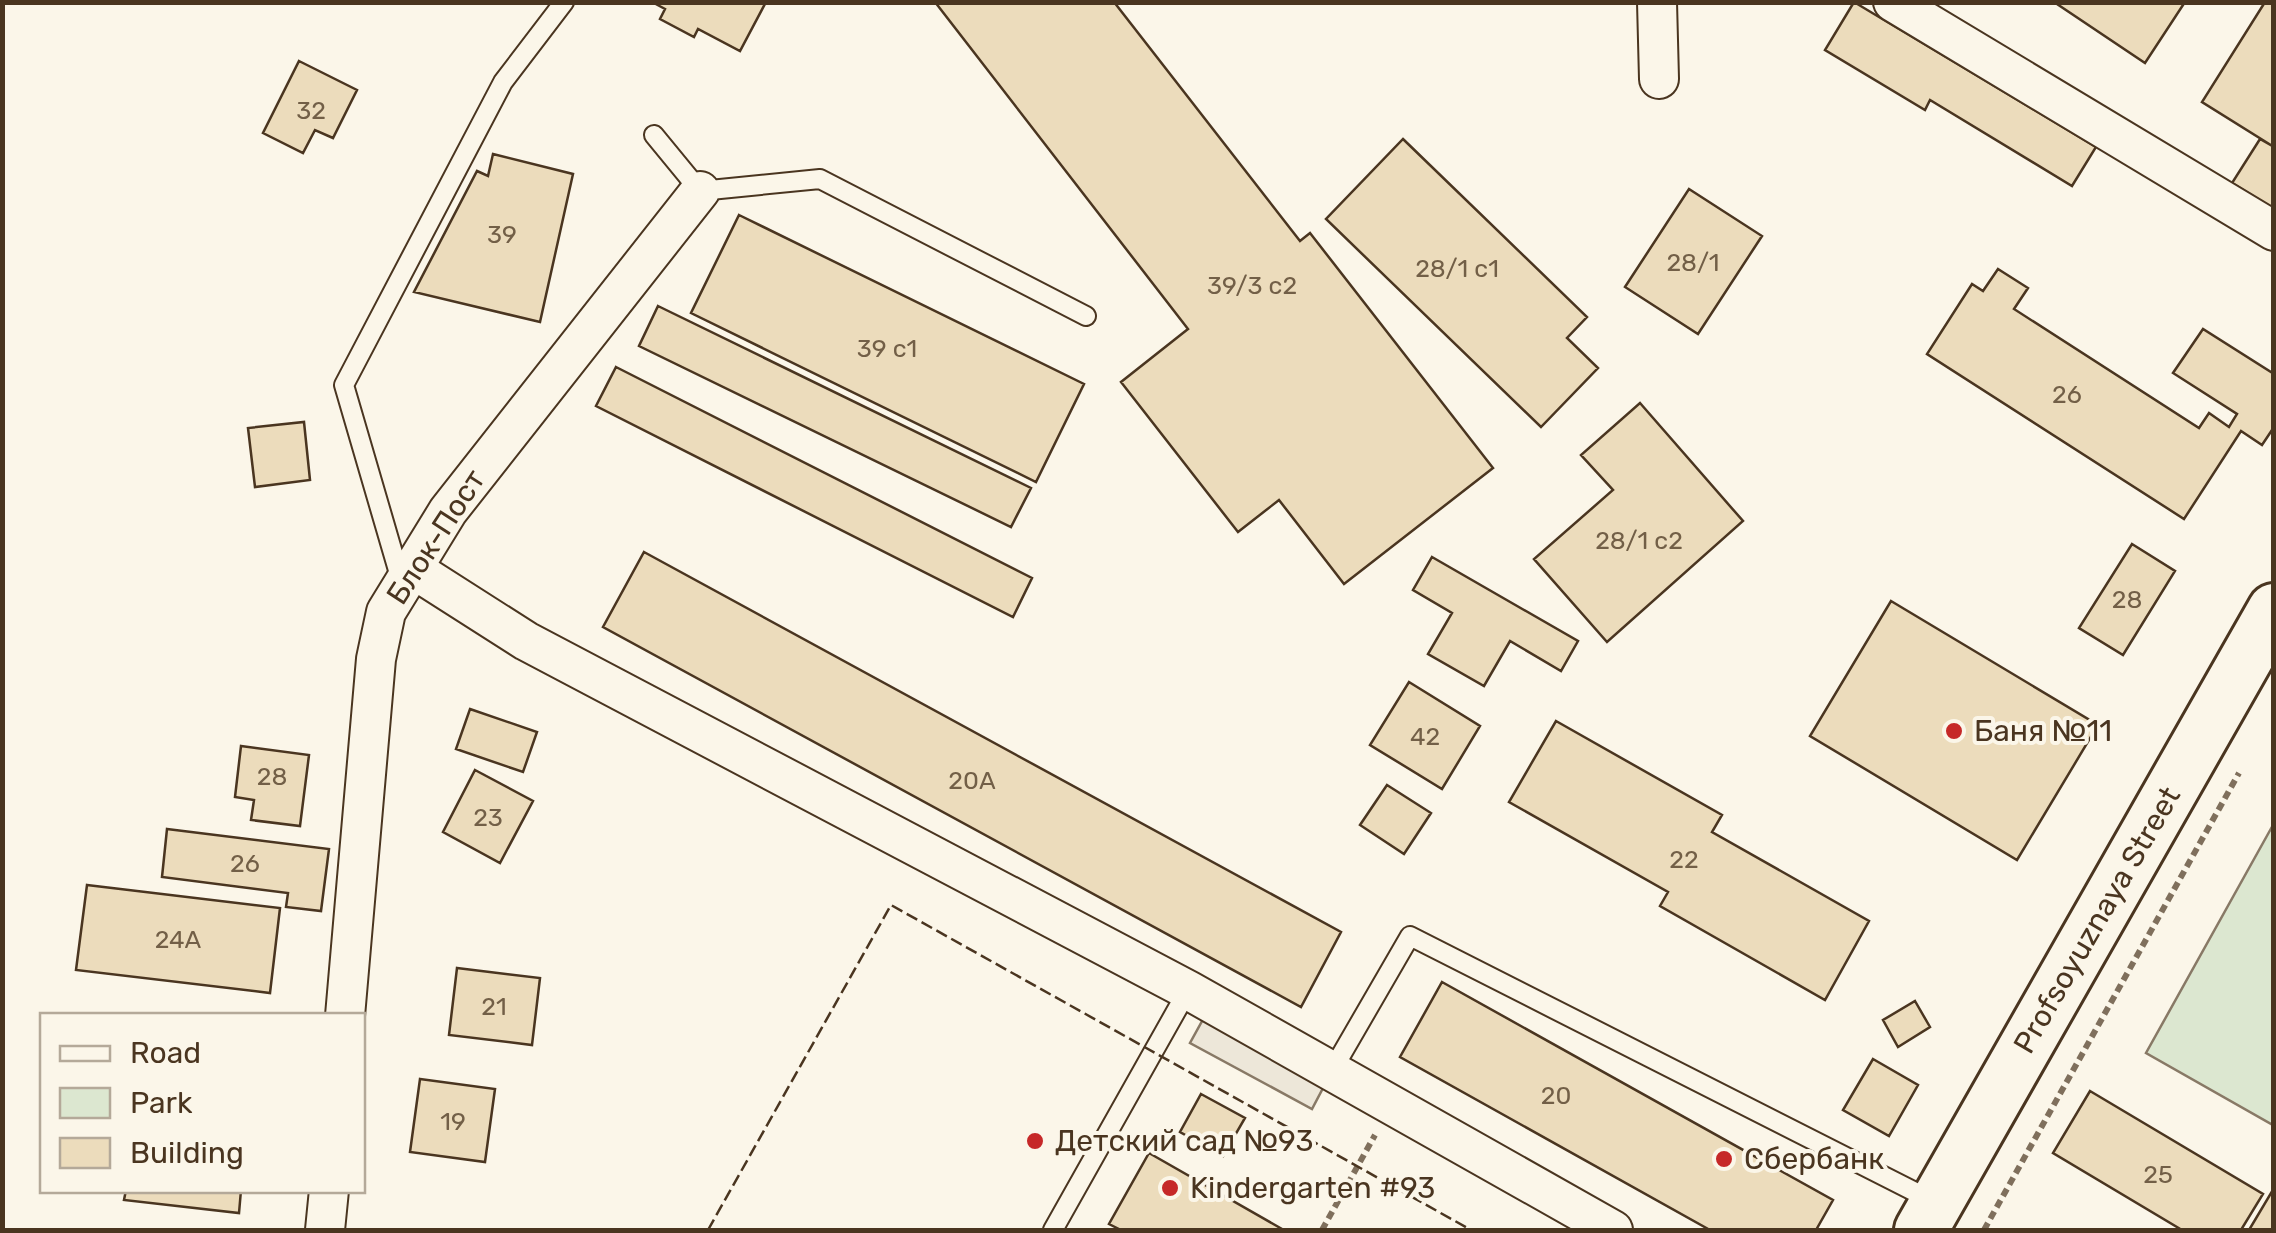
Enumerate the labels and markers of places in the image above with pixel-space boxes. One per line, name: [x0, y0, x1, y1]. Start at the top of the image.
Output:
place label: Баня №11: [1974, 713, 2112, 749]
marker: Баня №11: [1943, 720, 1965, 742]
place label: Детский сад №93: [1055, 1123, 1313, 1159]
marker: Детский сад №93: [1024, 1130, 1046, 1152]
place label: Сбербанк: [1744, 1141, 1884, 1177]
marker: Сбербанк: [1713, 1148, 1735, 1170]
place label: Kindergarten #93: [1190, 1170, 1435, 1206]
marker: Kindergarten #93: [1159, 1177, 1181, 1199]

